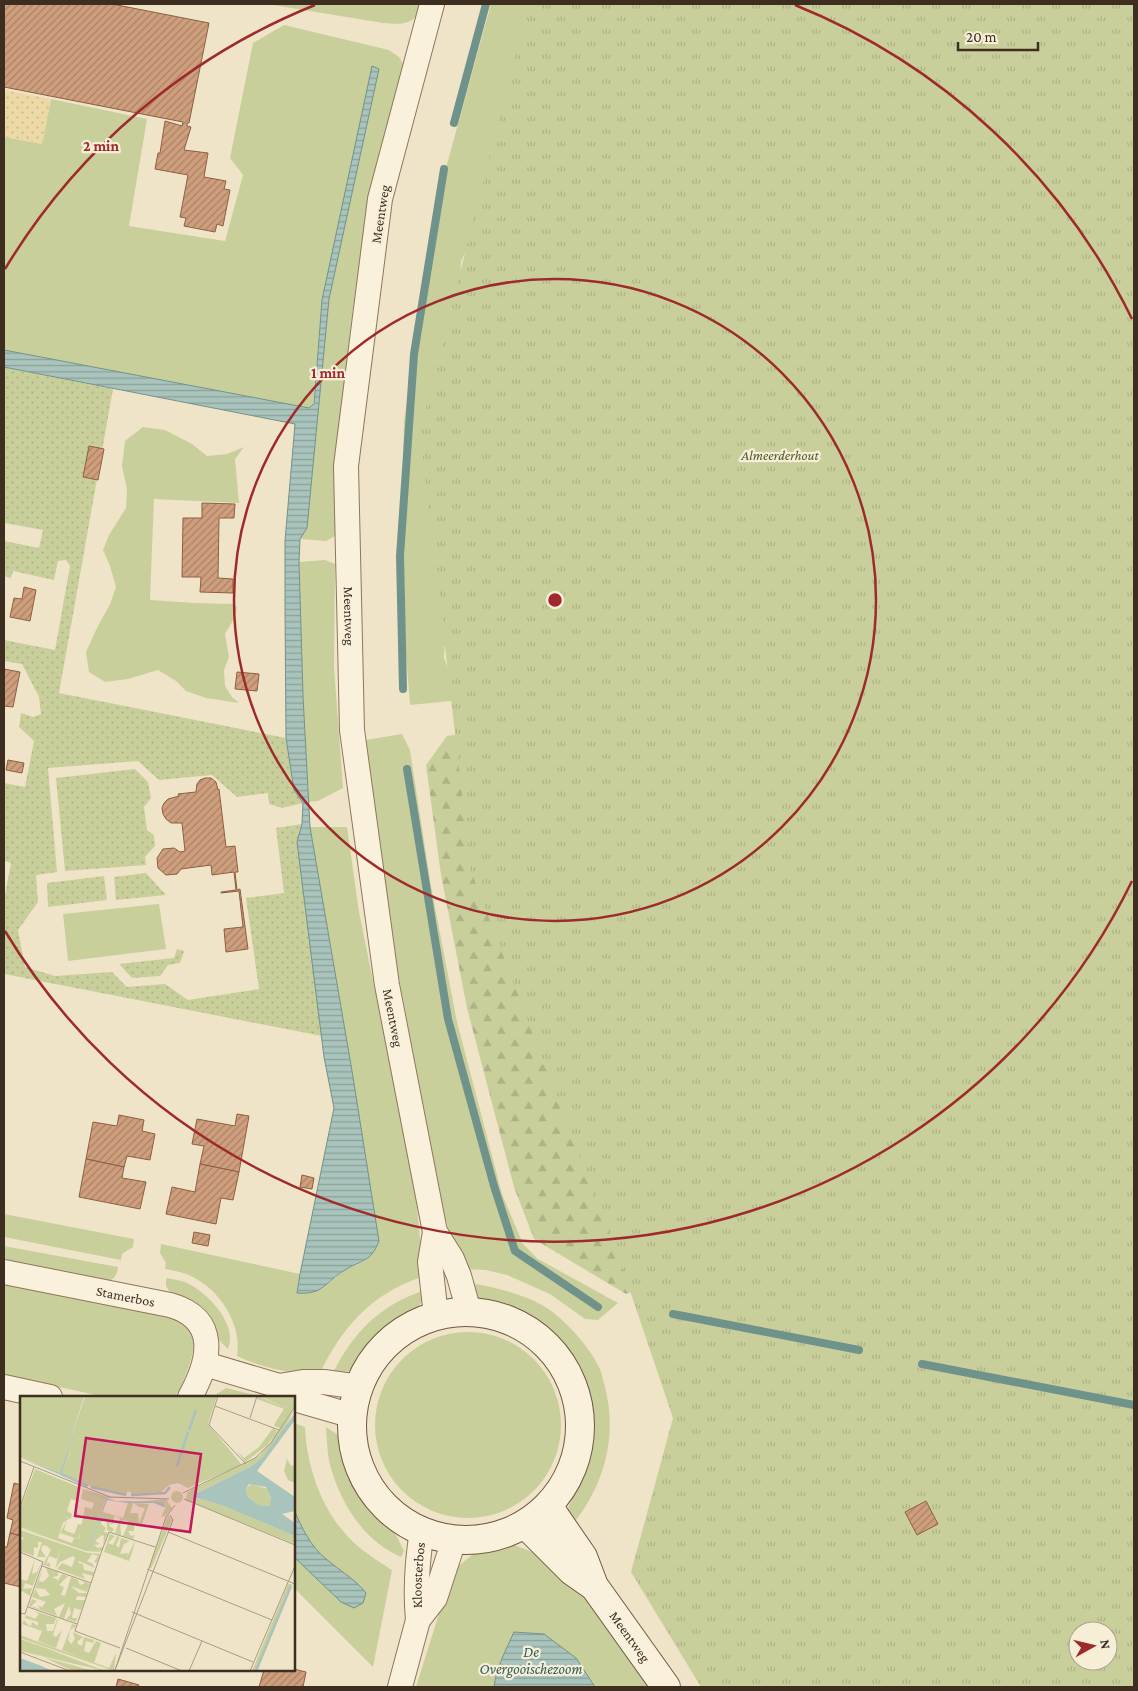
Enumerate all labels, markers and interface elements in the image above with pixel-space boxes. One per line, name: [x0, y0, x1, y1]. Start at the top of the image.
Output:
scale bar: [958, 20, 1038, 52]
text: 20 m: [966, 29, 997, 45]
text: 2 min: [83, 138, 119, 154]
street label: Meentweg: [367, 183, 393, 244]
text: 1 min: [311, 365, 345, 381]
park label: Almeerderhout: [740, 447, 820, 463]
street label: Meentweg: [341, 586, 358, 646]
centre of rings: [546, 591, 564, 609]
street label: Meentweg: [380, 987, 407, 1049]
street label: Stamerbos: [95, 1283, 156, 1310]
inset map: [20, 1396, 295, 1671]
street label: Kloosterbos: [409, 1541, 428, 1608]
street label: Meentweg: [606, 1608, 654, 1665]
north arrow: [1068, 1621, 1118, 1671]
text: N: [1097, 1638, 1115, 1650]
water label: De Overgooischezoom: [480, 1644, 582, 1678]

